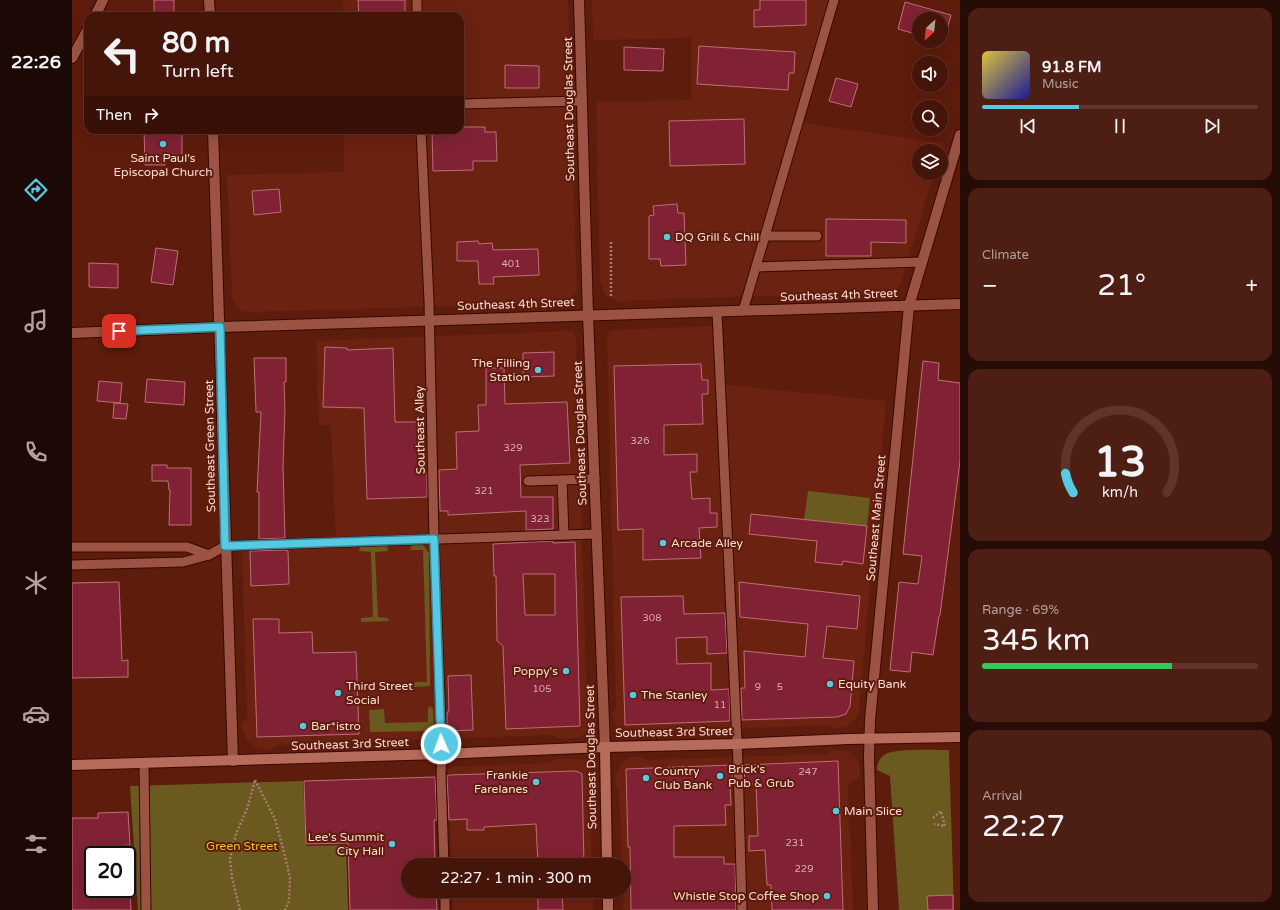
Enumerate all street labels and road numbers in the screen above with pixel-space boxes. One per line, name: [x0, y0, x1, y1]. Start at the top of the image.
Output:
street label: Southeast Douglas Street: [561, 36, 577, 181]
street label: Southeast 4th Street: [780, 286, 898, 304]
street label: Southeast 4th Street: [457, 295, 575, 313]
street label: Southeast Douglas Street: [570, 360, 590, 506]
street label: Southeast Green Street: [202, 379, 218, 512]
street label: Southeast Alley: [412, 385, 428, 475]
street label: Southeast Main Street: [863, 454, 889, 582]
street label: Southeast Douglas Street: [583, 684, 599, 829]
street label: Southeast 3rd Street: [615, 724, 733, 740]
street label: Southeast 3rd Street: [291, 735, 410, 753]

